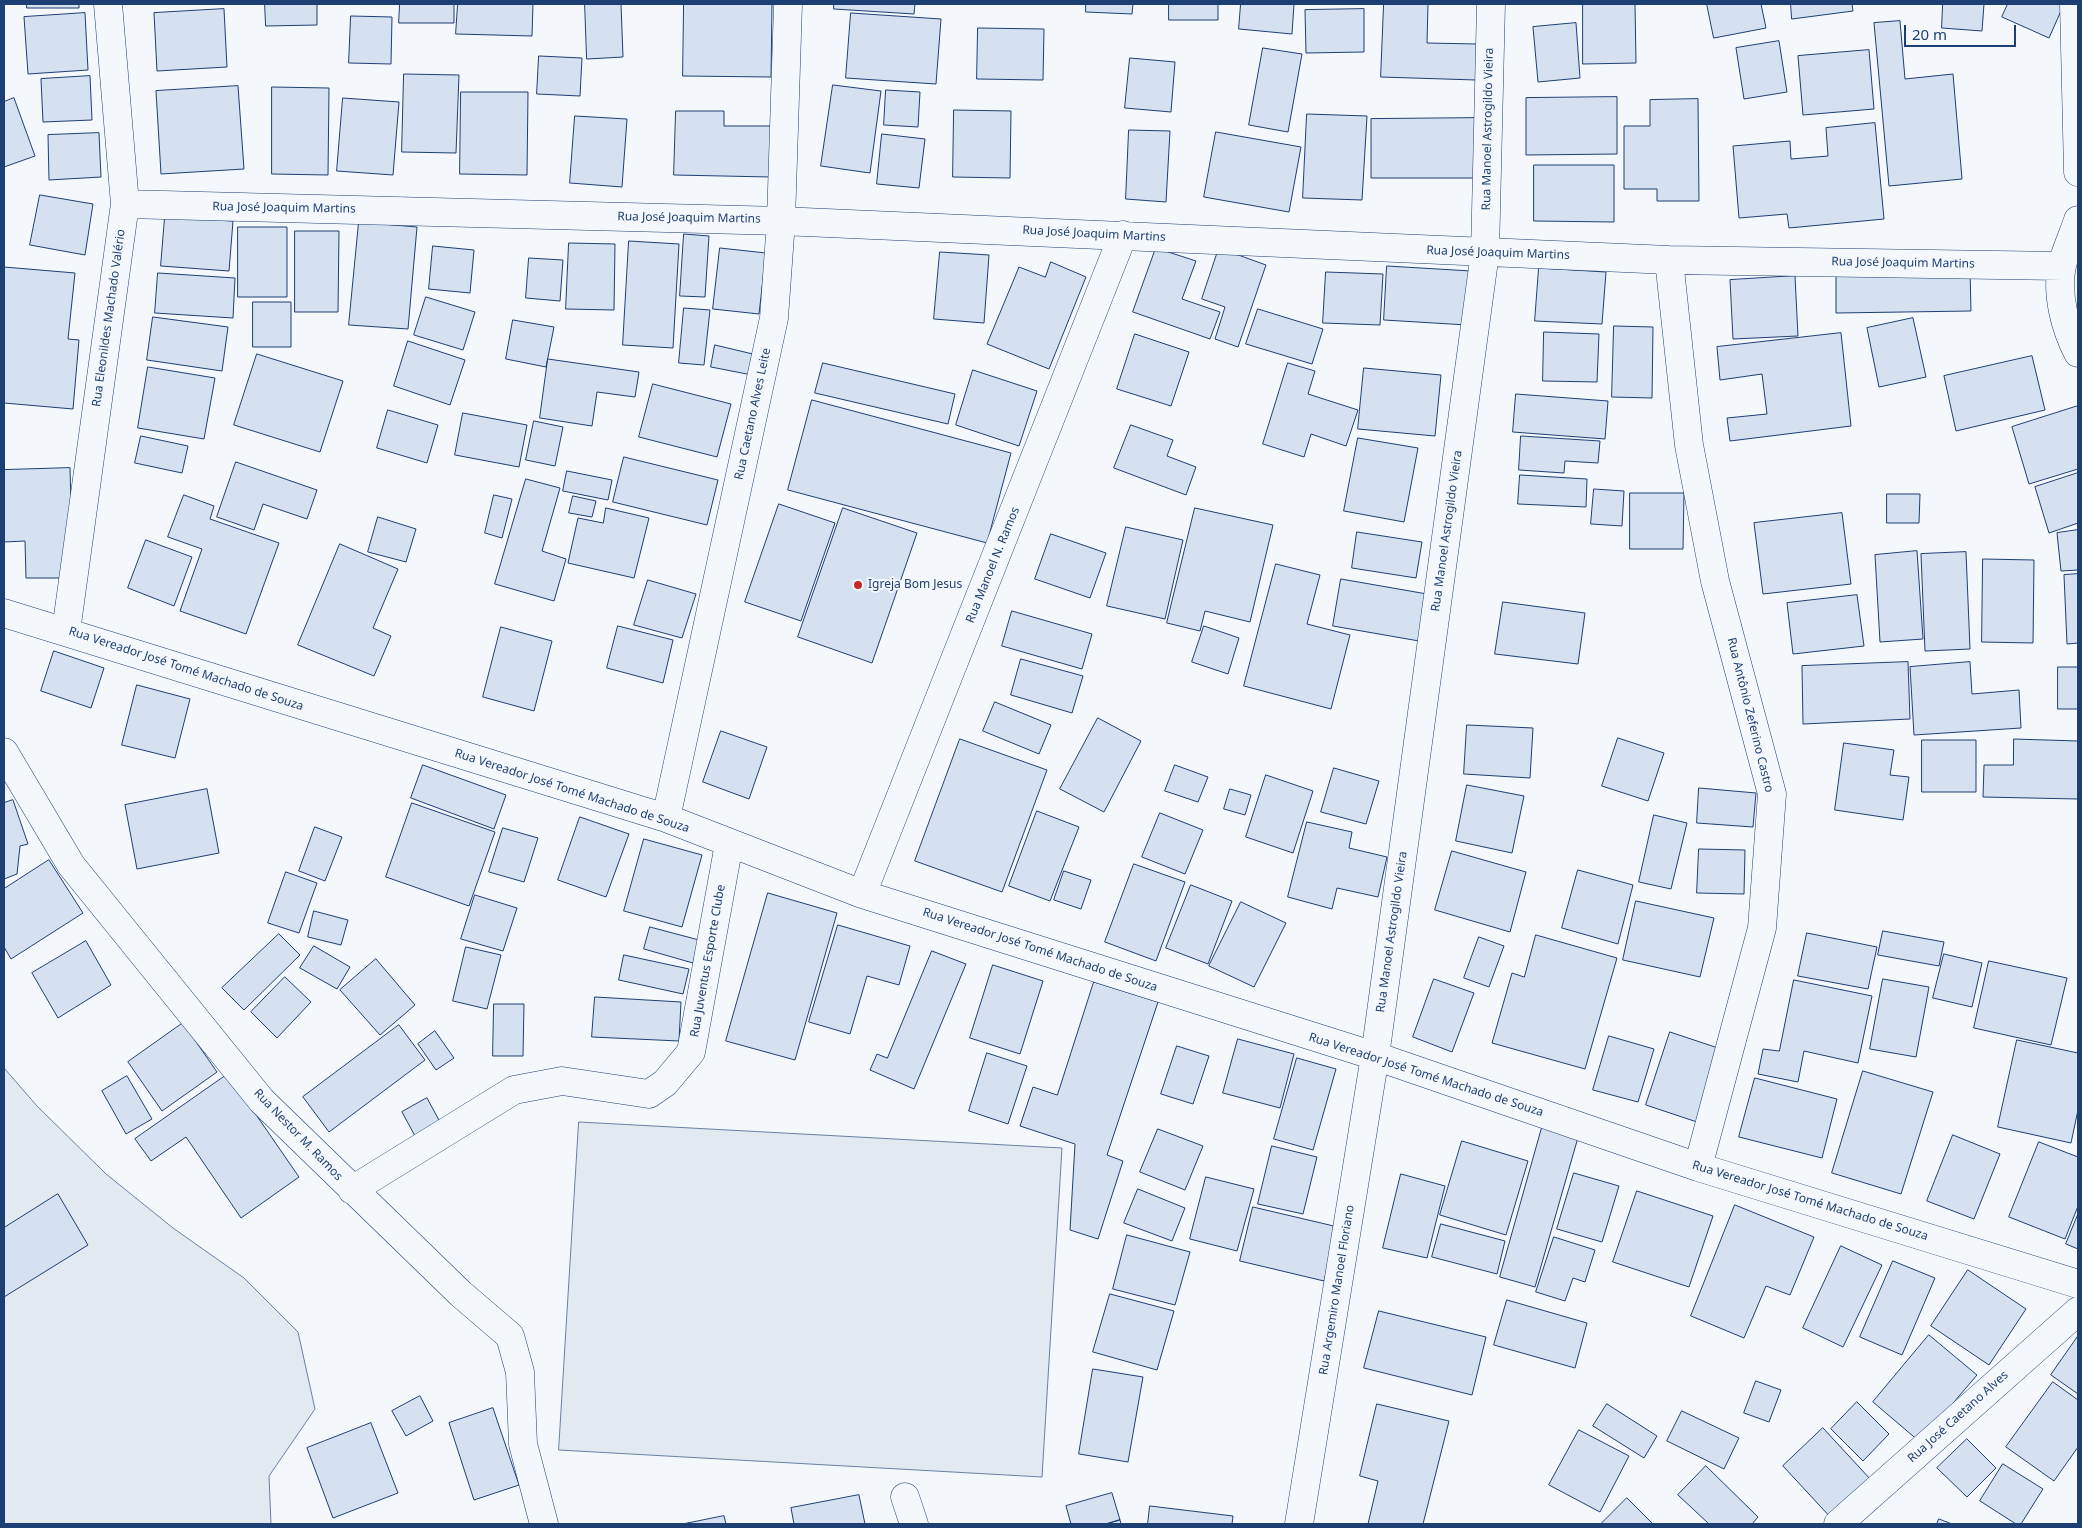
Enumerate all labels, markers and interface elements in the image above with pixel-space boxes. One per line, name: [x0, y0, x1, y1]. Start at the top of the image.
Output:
scale bar: [1907, 15, 2020, 47]
text: 20 m: [1912, 24, 1947, 44]
street label: Rua Manoel Astrogildo Vieira: [1479, 48, 1497, 210]
street label: Rua José Joaquim Martins: [212, 200, 356, 216]
street label: Rua José Joaquim Martins: [617, 210, 761, 226]
street label: Rua José Joaquim Martins: [1022, 223, 1166, 245]
street label: Rua Eleonildes Machado Valério: [89, 228, 129, 408]
street label: Rua José Joaquim Martins: [1426, 243, 1570, 263]
street label: Rua José Joaquim Martins: [1831, 255, 1975, 271]
street label: Rua Caetano Alves Leite: [732, 347, 774, 481]
street label: Rua Manoel Astrogildo Vieira: [1429, 449, 1465, 613]
street label: Rua Manoel N. Ramos: [963, 505, 1023, 625]
place label: Igreja Bom Jesus: [868, 578, 962, 592]
marker: Igreja Bom Jesus: [852, 579, 864, 591]
street label: Rua Vereador José Tomé Machado de Souza: [67, 624, 305, 714]
street label: Rua Antônio Zeferino Castro: [1724, 636, 1776, 794]
street label: Rua Vereador José Tomé Machado de Souza: [453, 746, 691, 836]
street label: Rua Manoel Astrogildo Vieira: [1374, 850, 1410, 1014]
street label: Rua Juventus Esporte Clube: [687, 884, 729, 1038]
street label: Rua Vereador José Tomé Machado de Souza: [921, 905, 1159, 995]
street label: Rua Vereador José Tomé Machado de Souza: [1307, 1030, 1545, 1120]
street label: Rua Nestor M. Ramos: [251, 1086, 345, 1184]
street label: Rua Vereador José Tomé Machado de Souza: [1690, 1158, 1930, 1244]
street label: Rua Argemiro Manoel Floriano: [1316, 1204, 1358, 1376]
street label: Rua José Caetano Alves: [1905, 1368, 2011, 1466]

